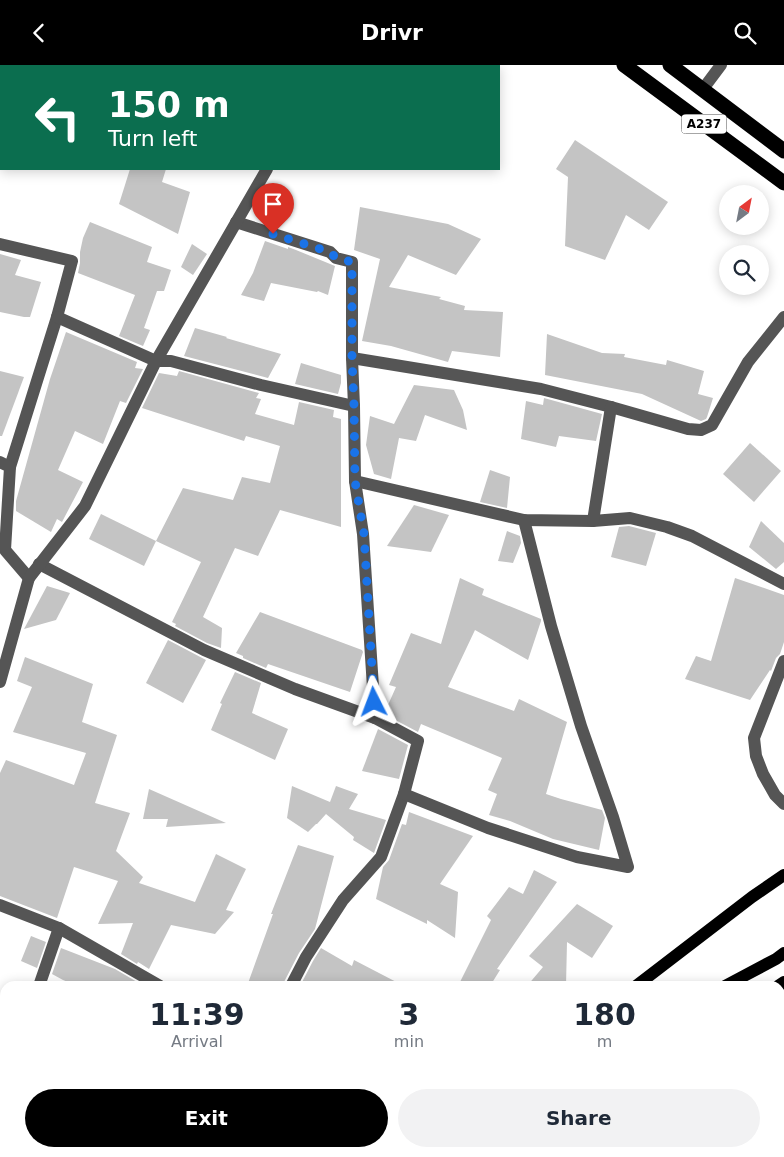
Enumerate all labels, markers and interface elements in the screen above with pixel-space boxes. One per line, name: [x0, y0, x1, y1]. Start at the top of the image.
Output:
icon: back: [25, 19, 53, 47]
icon: search: [731, 19, 759, 47]
text: Drivr: [361, 20, 423, 45]
icon: left: [25, 85, 90, 150]
text: 150 m: [108, 85, 230, 125]
road number: A237: [682, 115, 726, 133]
text: Turn left: [108, 126, 197, 151]
pin: [252, 183, 294, 234]
north arrow: [719, 185, 769, 235]
map controls: [719, 185, 769, 295]
icon: arrive: [259, 190, 287, 218]
button: search: [719, 245, 769, 295]
position arrow: [347, 675, 399, 727]
text: 11:39: [149, 997, 245, 1032]
text: 3: [398, 997, 419, 1032]
text: 180: [573, 997, 636, 1032]
text: Arrival: [171, 1032, 223, 1051]
text: min: [394, 1032, 424, 1051]
text: m: [597, 1032, 612, 1051]
button: Exit: [25, 1089, 388, 1147]
button: Share: [398, 1089, 760, 1147]

